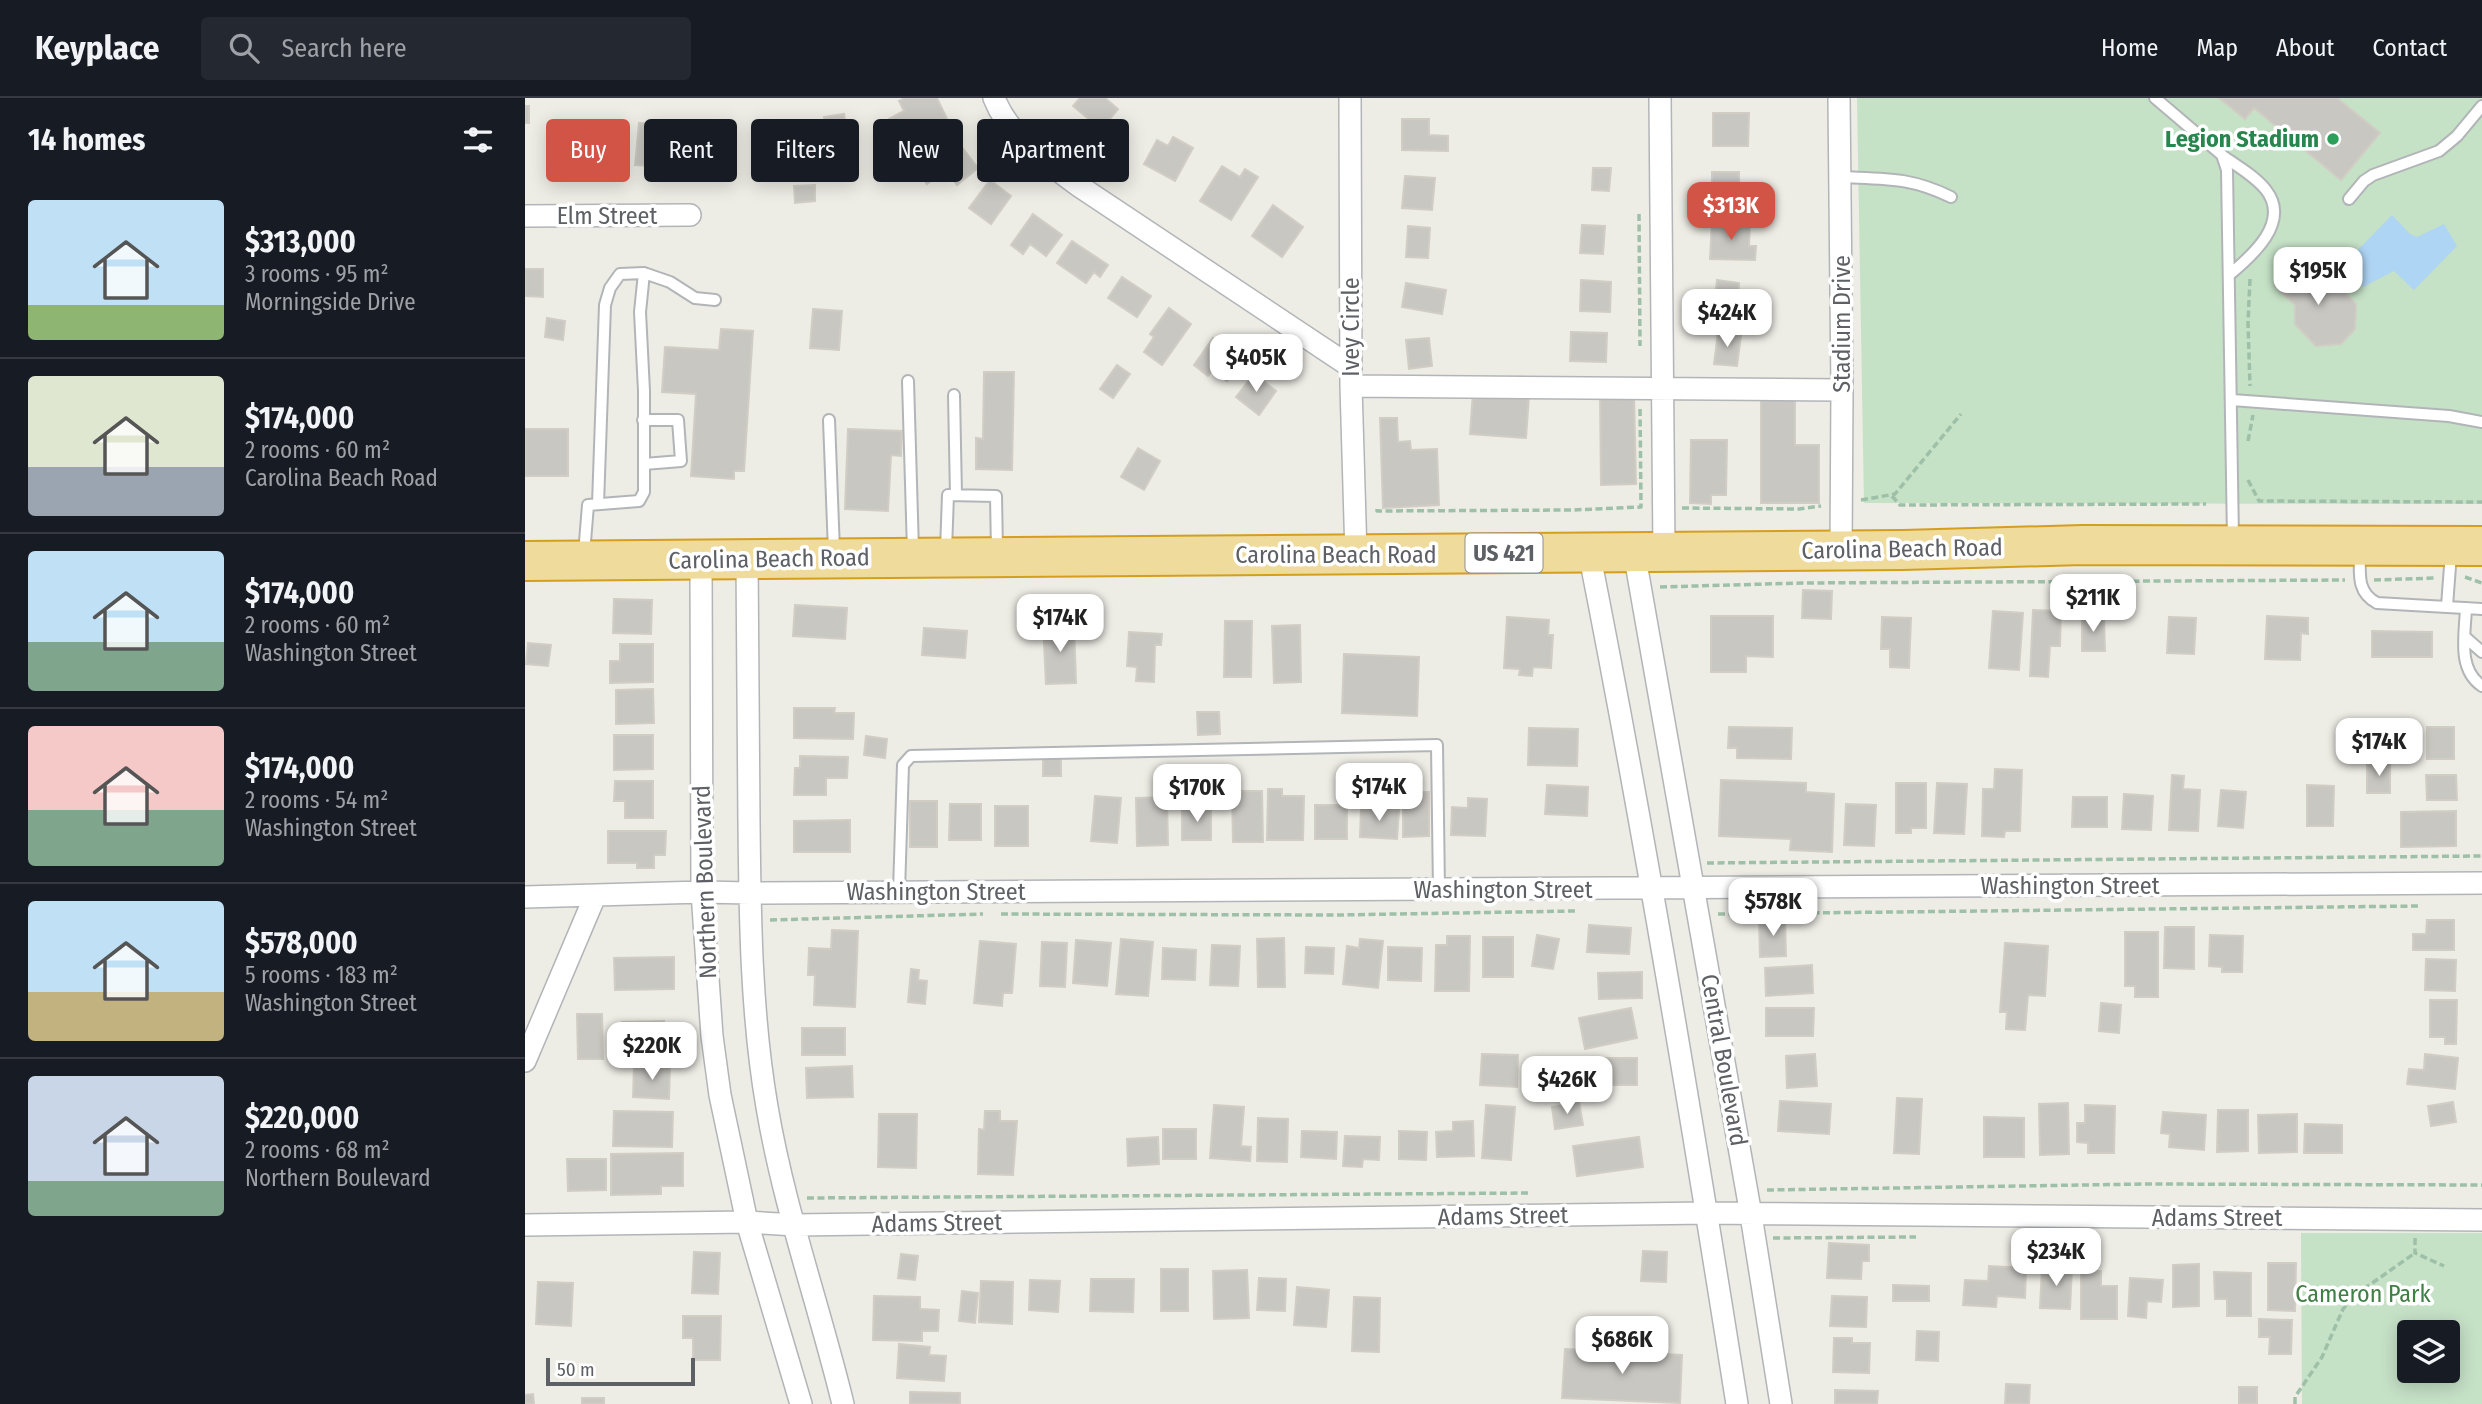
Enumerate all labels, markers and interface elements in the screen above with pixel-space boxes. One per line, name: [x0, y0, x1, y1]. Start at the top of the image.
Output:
search box: [201, 17, 691, 80]
text: Keyplace: [35, 28, 159, 68]
icon: search: [225, 29, 263, 67]
text: Search here: [281, 33, 407, 64]
text: Home: [2101, 34, 2158, 62]
text: Map: [2196, 34, 2238, 62]
text: About: [2276, 34, 2334, 62]
text: Contact: [2372, 34, 2447, 62]
chip: Buy: [546, 119, 630, 182]
chip: Rent: [644, 119, 737, 182]
chip: Filters: [751, 119, 859, 182]
chip: New: [873, 119, 963, 182]
chip: Apartment: [977, 119, 1129, 182]
icon: filters: [459, 121, 497, 159]
text: 14 homes: [28, 122, 145, 158]
place label: Legion Stadium: [2165, 125, 2319, 153]
marker: Legion Stadium: [2325, 131, 2341, 147]
pin: $313K: [1682, 183, 1780, 242]
text: $313K: [1703, 191, 1759, 219]
street label: Elm Street: [557, 202, 657, 230]
text: $313,000: [245, 224, 356, 260]
icon: home: [84, 228, 168, 312]
pin: $195K: [2269, 248, 2367, 307]
street label: Stadium Drive: [1828, 255, 1856, 393]
text: $195K: [2290, 256, 2346, 284]
text: 3 rooms · 95 m²: [245, 260, 389, 288]
street label: Ivey Circle: [1337, 277, 1365, 377]
text: Morningside Drive: [245, 288, 416, 316]
pin: $424K: [1678, 289, 1776, 349]
text: $424K: [1698, 298, 1756, 326]
pin: $405K: [1207, 334, 1305, 394]
text: $405K: [1226, 343, 1286, 371]
text: $174,000: [245, 400, 354, 436]
icon: home: [84, 404, 168, 488]
text: 2 rooms · 60 m²: [245, 436, 390, 464]
text: Carolina Beach Road: [245, 464, 438, 492]
street label: Carolina Beach Road: [1801, 533, 2003, 565]
road number: US 421: [1465, 534, 1543, 573]
street label: Carolina Beach Road: [1235, 541, 1437, 569]
street label: Carolina Beach Road: [668, 543, 870, 575]
pin: $211K: [2044, 574, 2142, 634]
text: $174,000: [245, 575, 354, 611]
icon: home: [84, 579, 168, 663]
text: $211K: [2066, 583, 2120, 611]
pin: $174K: [1011, 594, 1109, 654]
text: $174K: [1033, 603, 1087, 631]
text: 2 rooms · 60 m²: [245, 611, 390, 639]
text: Washington Street: [245, 639, 417, 667]
pin: $174K: [2330, 718, 2428, 778]
text: $174K: [2352, 727, 2406, 755]
text: $174,000: [245, 750, 354, 786]
icon: home: [84, 754, 168, 838]
pin: $170K: [1148, 764, 1246, 824]
pin: $174K: [1330, 764, 1428, 823]
text: $174K: [1352, 772, 1406, 800]
text: $170K: [1169, 773, 1225, 801]
street label: Northern Boulevard: [688, 785, 722, 979]
text: 2 rooms · 54 m²: [245, 786, 388, 814]
text: Washington Street: [245, 814, 417, 842]
street label: Washington Street: [1980, 872, 2160, 900]
street label: Washington Street: [1413, 876, 1593, 904]
street label: Washington Street: [846, 878, 1026, 906]
pin: $578K: [1724, 878, 1822, 938]
text: $578K: [1744, 887, 1802, 915]
text: $578,000: [245, 925, 358, 961]
icon: home: [84, 929, 168, 1013]
text: 5 rooms · 183 m²: [245, 961, 398, 989]
street label: Central Boulevard: [1695, 972, 1753, 1148]
text: Washington Street: [245, 989, 417, 1017]
pin: $220K: [603, 1023, 701, 1082]
text: $220K: [623, 1031, 681, 1059]
pin: $426K: [1518, 1056, 1616, 1116]
text: $426K: [1537, 1065, 1597, 1093]
text: $220,000: [245, 1100, 359, 1136]
icon: home: [84, 1104, 168, 1188]
text: 2 rooms · 68 m²: [245, 1136, 390, 1164]
text: Northern Boulevard: [245, 1164, 430, 1192]
street label: Adams Street: [1437, 1201, 1569, 1231]
street label: Adams Street: [2152, 1204, 2282, 1232]
street label: Adams Street: [871, 1208, 1003, 1238]
pin: $234K: [2007, 1228, 2105, 1288]
text: $234K: [2027, 1237, 2085, 1265]
park label: Cameron Park: [2295, 1280, 2431, 1308]
pin: $686K: [1573, 1316, 1671, 1376]
map controls: [2397, 1320, 2460, 1383]
button: layers: [2397, 1320, 2460, 1383]
text: $686K: [1591, 1325, 1653, 1353]
scale bar: [546, 1355, 695, 1387]
text: 50 m: [557, 1358, 595, 1381]

